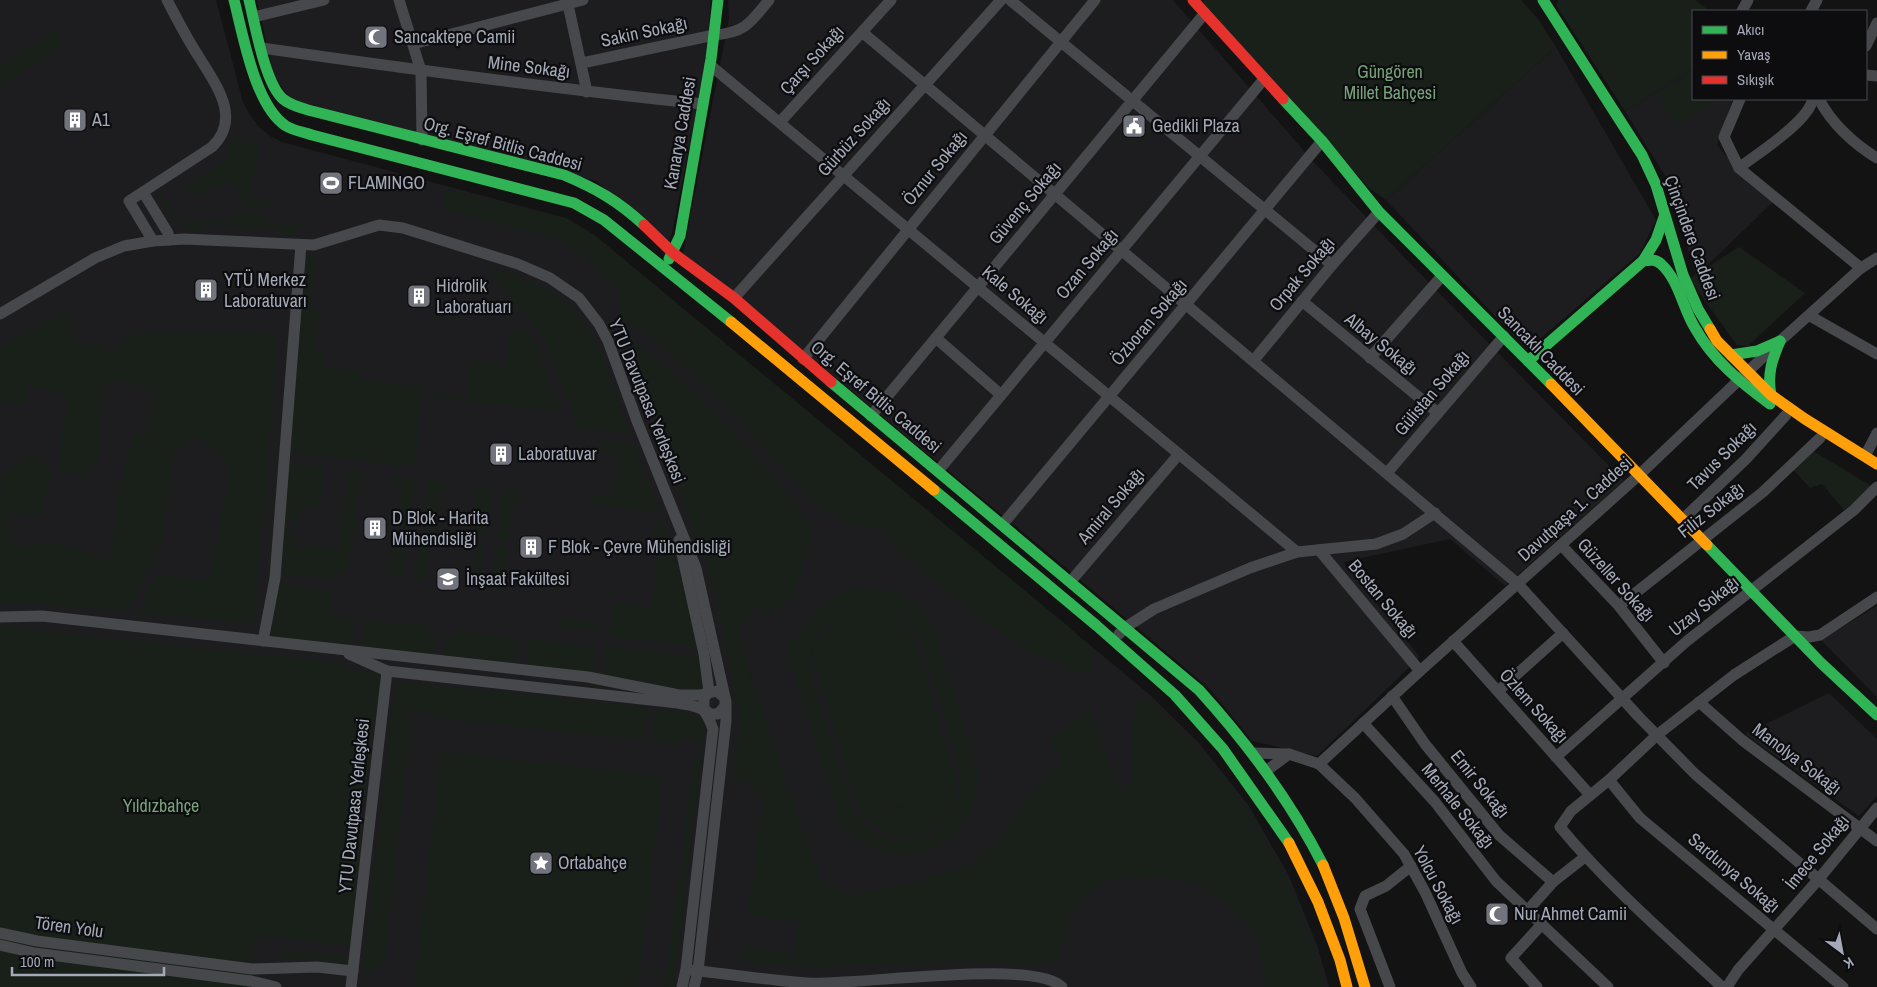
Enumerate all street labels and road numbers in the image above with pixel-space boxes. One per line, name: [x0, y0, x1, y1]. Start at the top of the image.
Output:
street label: Sakin Sokağı: [598, 10, 689, 53]
street label: Çarşı Sokağı: [774, 20, 849, 100]
street label: Mine Sokağı: [486, 49, 572, 84]
street label: Kanarya Caddesi: [657, 75, 702, 191]
street label: Gürbüz Sokağı: [811, 92, 896, 182]
street label: Org. Eşref Bitlis Caddesi: [421, 110, 585, 177]
street label: Öznur Sokağı: [896, 125, 973, 211]
street label: Güvenç Sokağı: [983, 156, 1067, 249]
street label: Çinçindere Caddesi: [1658, 172, 1727, 304]
street label: Ozan Sokağı: [1050, 223, 1124, 304]
street label: Orpak Sokağı: [1263, 231, 1340, 316]
street label: Kale Sokağı: [977, 259, 1054, 330]
street label: Özboran Sokağı: [1105, 273, 1192, 371]
street label: Sancaklı Caddesi: [1492, 300, 1591, 401]
street label: Albay Sokağı: [1339, 306, 1423, 381]
street label: YTU Davutpasa Yerleşkesi: [603, 315, 692, 487]
street label: Org. Eşref Bitlis Caddesi: [806, 335, 947, 459]
street label: Gülistan Sokağı: [1388, 344, 1475, 441]
street label: Tavus Sokağı: [1681, 415, 1762, 496]
street label: Davutpaşa 1. Caddesi: [1512, 450, 1637, 567]
street label: Amiral Sokağı: [1071, 462, 1150, 550]
street label: Filiz Sokağı: [1672, 476, 1749, 543]
street label: Güzeller Sokağı: [1572, 532, 1661, 627]
street label: Bostan Sokağı: [1343, 554, 1424, 643]
street label: Uzay Sokağı: [1663, 570, 1744, 642]
street label: Özlem Sokağı: [1494, 663, 1575, 748]
street label: YTU Davutpasa Yerleşkesi: [332, 717, 375, 895]
street label: Manolya Sokağı: [1748, 717, 1847, 800]
street label: Emir Sokağı: [1445, 744, 1516, 823]
street label: Merhale Sokağı: [1416, 758, 1501, 854]
street label: İmece Sokağı: [1778, 809, 1855, 895]
street label: Sardunya Sokağı: [1683, 827, 1786, 919]
street label: Yolcu Sokağı: [1407, 841, 1470, 929]
street label: Tören Yolu: [33, 909, 105, 944]

